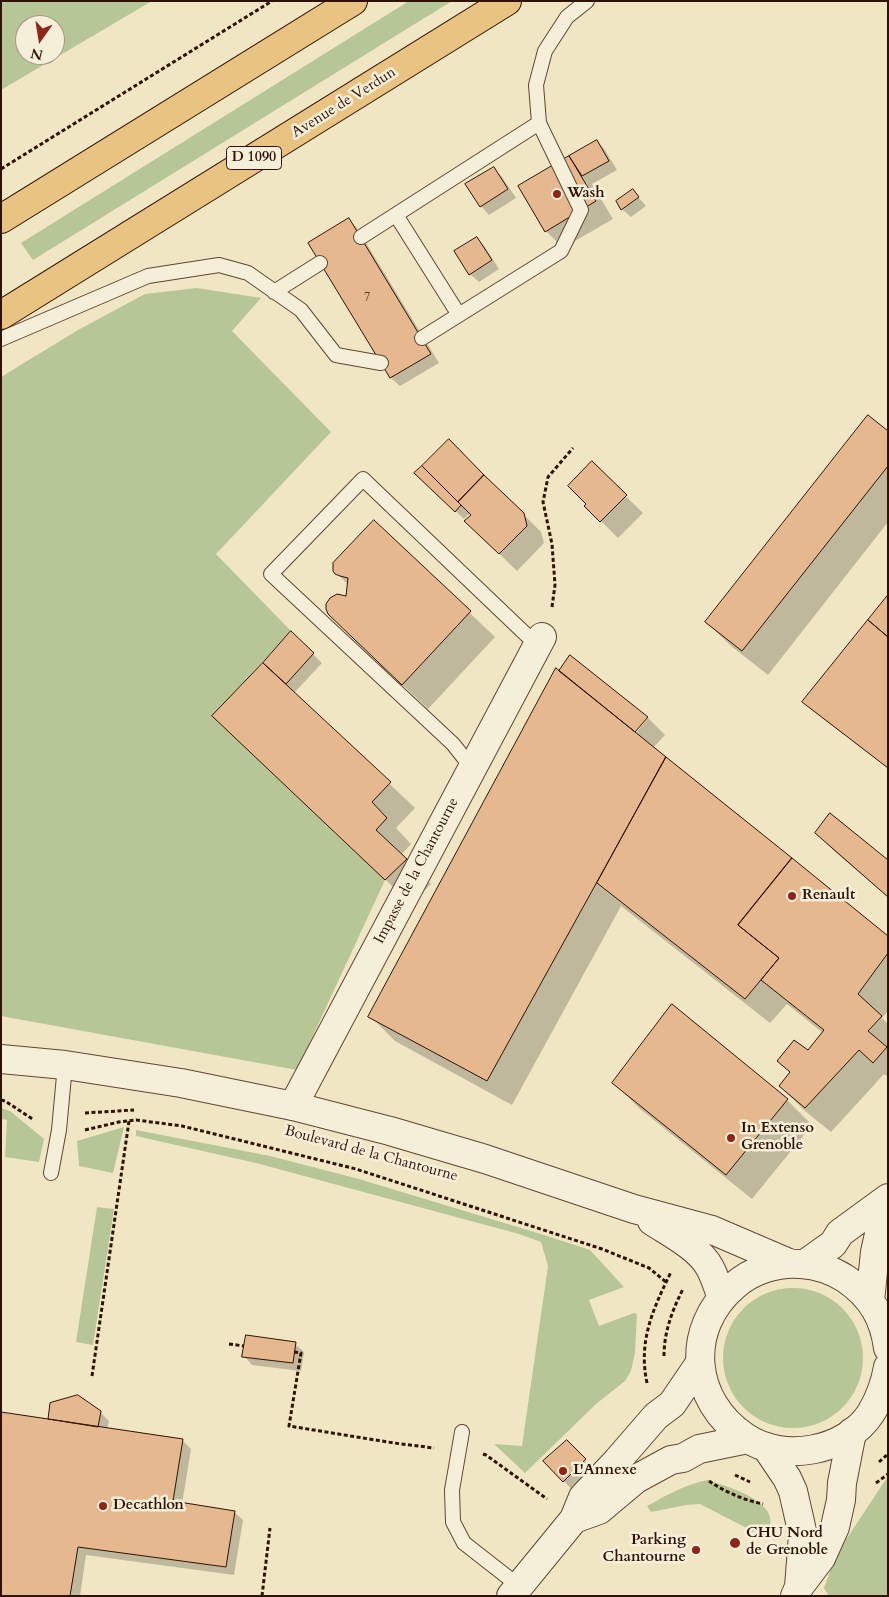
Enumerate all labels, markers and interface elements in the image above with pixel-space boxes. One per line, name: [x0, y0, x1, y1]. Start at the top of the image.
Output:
north arrow: [15, 15, 65, 65]
text: N: [29, 44, 45, 65]
street label: Avenue de Verdun: [289, 64, 399, 142]
road number: D 1090: [226, 146, 282, 170]
place label: Wash: [567, 185, 605, 203]
marker: Wash: [551, 188, 563, 200]
house number: 7: [364, 291, 370, 305]
street label: Impasse de la Chantourne: [371, 795, 463, 947]
place label: Renault: [802, 887, 855, 905]
marker: Renault: [786, 890, 798, 902]
place label: In Extenso Grenoble: [741, 1120, 814, 1155]
street label: Boulevard de la Chantourne: [282, 1122, 460, 1186]
marker: In Extenso Grenoble: [725, 1132, 737, 1144]
place label: L'Annexe: [573, 1462, 637, 1480]
marker: L'Annexe: [557, 1465, 569, 1477]
place label: Decathlon: [113, 1497, 184, 1515]
marker: Decathlon: [97, 1500, 109, 1512]
place label: CHU Nord de Grenoble: [746, 1525, 828, 1560]
place label: Parking Chantourne: [603, 1532, 686, 1567]
marker: CHU Nord de Grenoble: [728, 1536, 742, 1550]
marker: Parking Chantourne: [690, 1544, 702, 1556]

